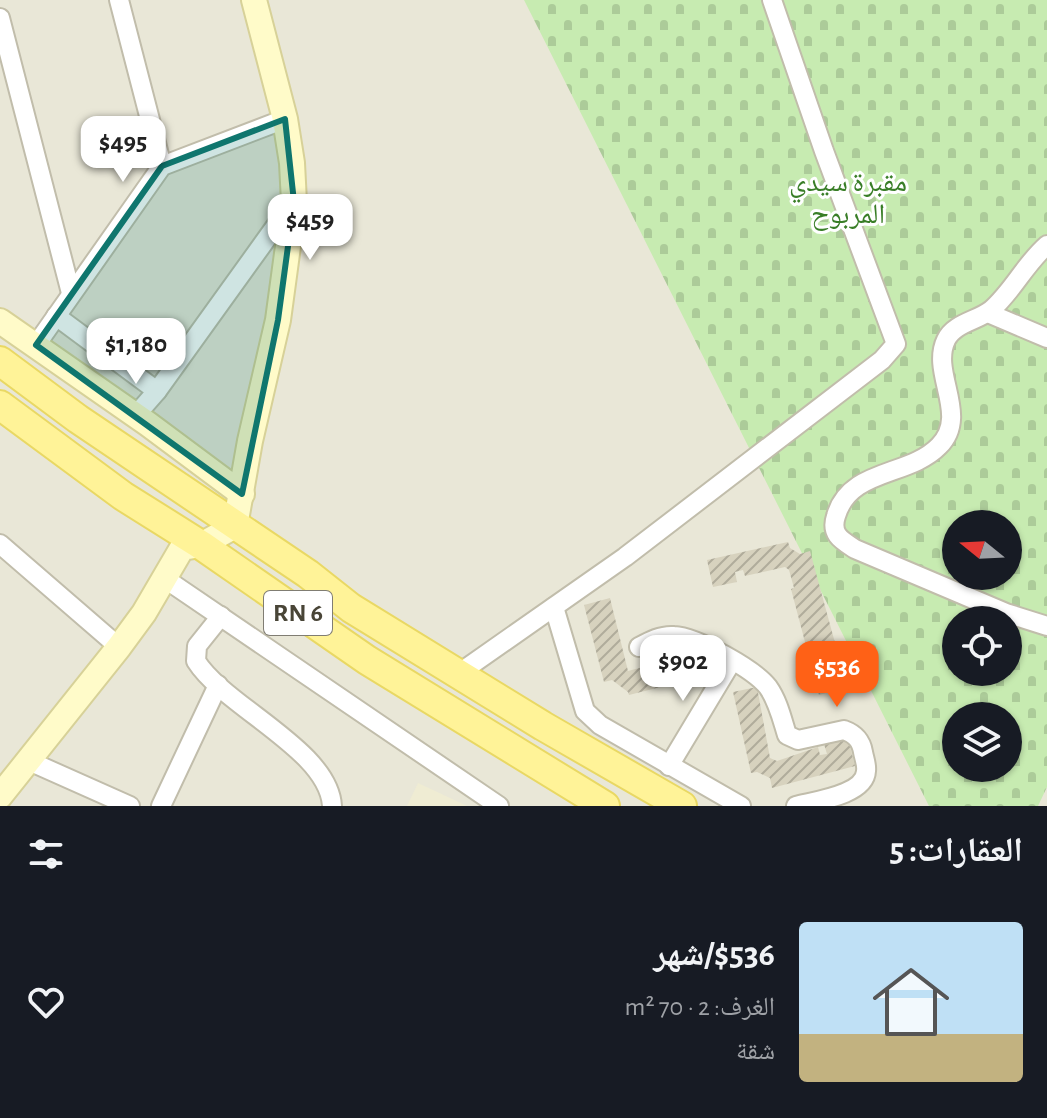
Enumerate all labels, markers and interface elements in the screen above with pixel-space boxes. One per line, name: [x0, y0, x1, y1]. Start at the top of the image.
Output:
pin: $495: [76, 116, 170, 184]
text: $495: [99, 129, 147, 155]
park label: مقبرة سيدي المربوح: [789, 169, 907, 231]
pin: $459: [263, 194, 357, 262]
text: $459: [286, 207, 334, 233]
pin: $1,180: [71, 318, 201, 386]
text: $1,180: [105, 331, 167, 357]
north arrow: [942, 510, 1022, 590]
map controls: [942, 510, 1022, 782]
road number: RN 6: [264, 591, 332, 635]
button: locate: [942, 606, 1022, 686]
pin: $902: [636, 635, 730, 703]
pin: $536: [790, 641, 884, 709]
text: $902: [658, 648, 708, 674]
text: $536: [814, 654, 860, 680]
button: layers: [942, 702, 1022, 782]
icon: filters: [24, 832, 68, 876]
text: العقارات: 5: [889, 834, 1023, 868]
text: $536/شهر: [654, 938, 775, 972]
icon: home: [863, 954, 959, 1050]
icon: heart: [24, 980, 68, 1024]
text: الغرف: 2 · 70 m²: [625, 994, 775, 1020]
text: شقة: [736, 1038, 775, 1064]

